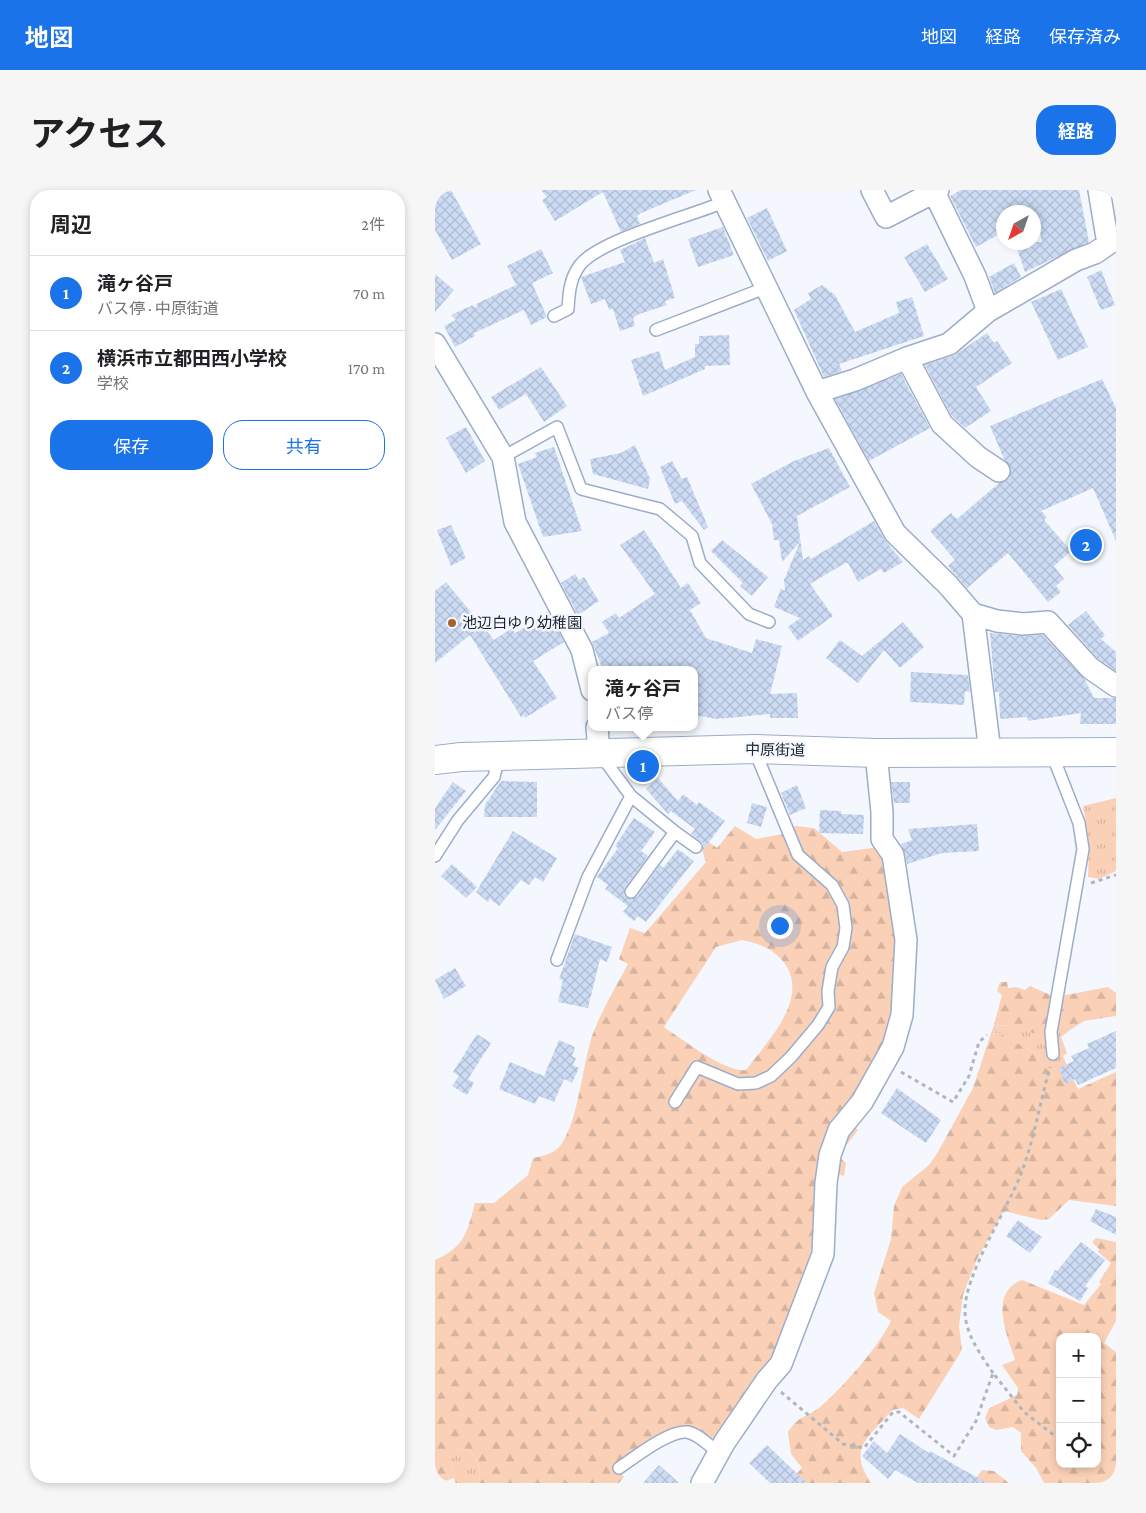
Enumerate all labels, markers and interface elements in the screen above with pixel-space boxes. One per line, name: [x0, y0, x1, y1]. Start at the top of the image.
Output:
text: 地図: [25, 24, 73, 51]
text: 地図: [921, 27, 957, 47]
text: 経路: [985, 27, 1021, 47]
text: 保存済み: [1049, 27, 1121, 47]
button: 経路: [1036, 105, 1116, 155]
text: アクセス: [30, 115, 168, 154]
north arrow: [996, 205, 1041, 250]
text: 周辺: [50, 213, 92, 237]
text: 2件: [361, 216, 385, 233]
text: 滝ヶ谷戸: [97, 273, 173, 294]
text: 1: [63, 285, 69, 302]
text: 70 m: [353, 285, 385, 302]
text: バス停 · 中原街道: [97, 300, 219, 317]
text: 横浜市立都田西小学校: [97, 348, 287, 369]
text: 2: [62, 360, 70, 377]
text: 170 m: [348, 360, 385, 377]
text: 学校: [97, 375, 129, 392]
button: 保存: [50, 420, 213, 470]
button: 共有: [223, 420, 385, 470]
pin: 2: [1070, 526, 1102, 564]
place label: 池辺白ゆり幼稚園: [462, 615, 582, 631]
marker: 池辺白ゆり幼稚園: [446, 617, 458, 629]
popup: [588, 666, 698, 731]
text: 滝ヶ谷戸: [605, 678, 681, 699]
text: バス停: [605, 705, 653, 722]
street label: 中原街道: [745, 741, 805, 759]
pin: 1: [627, 747, 659, 785]
your location: [767, 913, 793, 939]
map controls: [1056, 1333, 1101, 1468]
button: +: [1056, 1333, 1101, 1378]
button: −: [1056, 1378, 1101, 1423]
button: locate: [1056, 1423, 1101, 1468]

